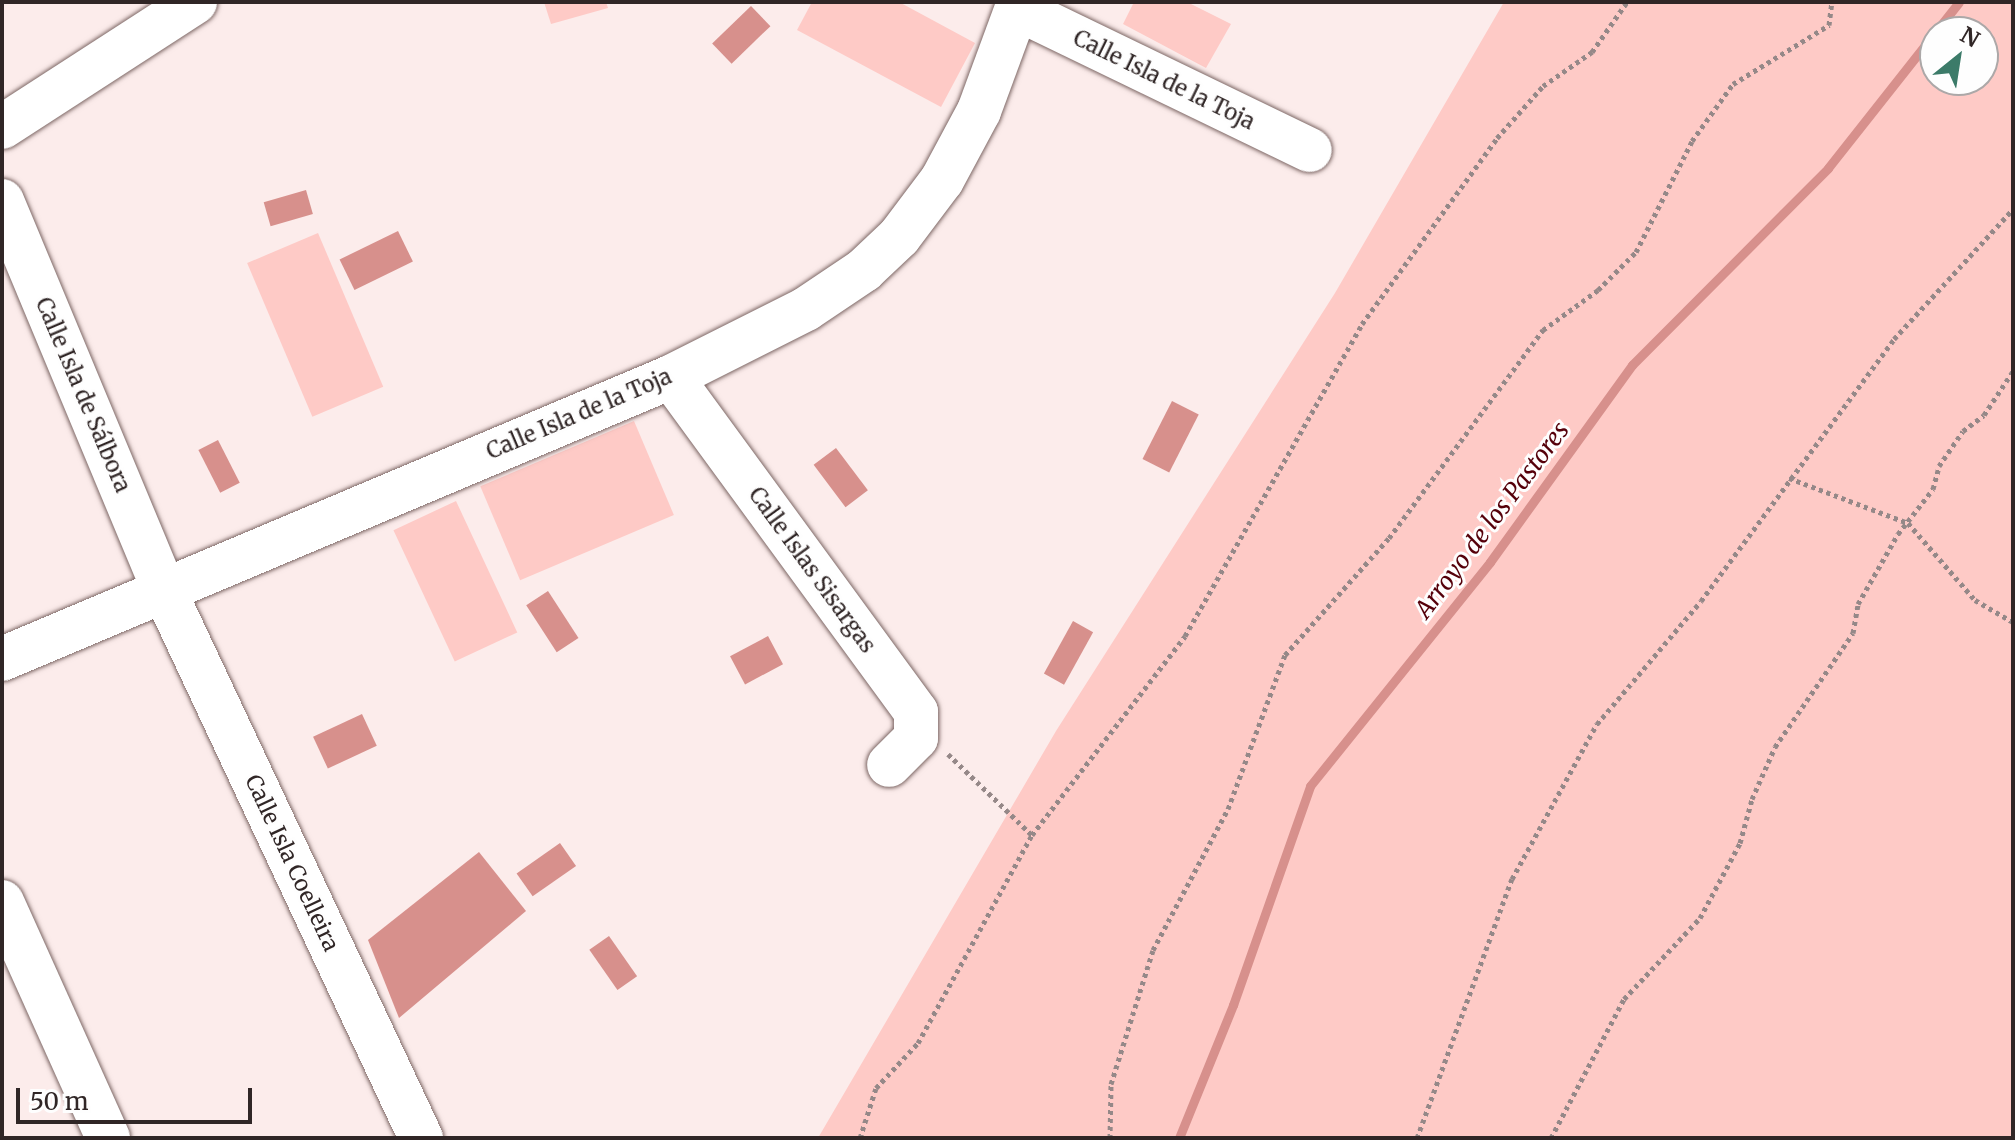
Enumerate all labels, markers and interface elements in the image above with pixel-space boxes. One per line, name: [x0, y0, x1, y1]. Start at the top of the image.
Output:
north arrow: [1919, 16, 1999, 96]
text: N: [1955, 20, 1985, 53]
street label: Calle Isla de la Toja: [1069, 25, 1259, 135]
street label: Calle Isla de Sálbora: [30, 294, 136, 496]
street label: Calle Isla de la Toja: [482, 363, 676, 465]
water label: Arroyo de los Pastores: [1409, 416, 1575, 624]
street label: Calle Islas Sisargas: [743, 482, 881, 658]
street label: Calle Isla Coelleira: [240, 771, 344, 955]
scale bar: [20, 1072, 256, 1122]
text: 50 m: [30, 1086, 89, 1117]

